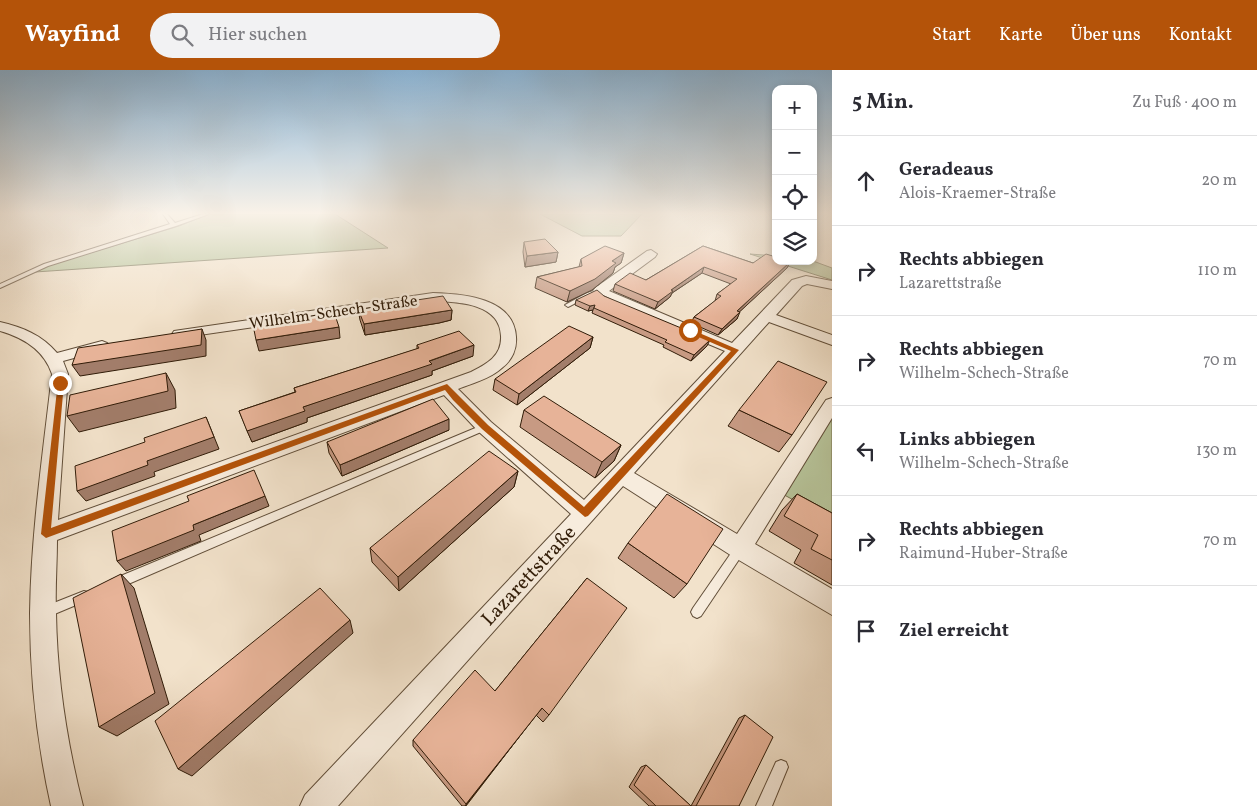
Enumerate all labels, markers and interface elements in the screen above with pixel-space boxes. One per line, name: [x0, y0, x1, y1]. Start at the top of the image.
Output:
search box: [150, 13, 500, 58]
text: Wayfind: [25, 18, 120, 52]
icon: search: [168, 21, 196, 49]
text: Hier suchen: [208, 22, 307, 48]
text: Start: [932, 23, 971, 48]
text: Karte: [999, 23, 1043, 48]
text: Über uns: [1071, 23, 1141, 48]
text: Kontakt: [1169, 23, 1232, 48]
map controls: [772, 85, 817, 265]
button: +: [772, 85, 817, 130]
text: 5 Min.: [852, 88, 914, 117]
text: Zu Fuß · 400 m: [1132, 92, 1237, 114]
button: −: [772, 130, 817, 175]
text: Geradeaus: [899, 157, 994, 183]
icon: ahead: [852, 167, 880, 195]
text: 20 m: [1202, 170, 1237, 192]
button: locate: [772, 175, 817, 220]
text: Alois-Kraemer-Straße: [899, 183, 1056, 205]
button: layers: [772, 220, 817, 265]
text: Rechts abbiegen: [899, 247, 1044, 273]
icon: right: [852, 257, 880, 285]
text: 110 m: [1198, 260, 1237, 282]
text: Lazarettstraße: [899, 273, 1002, 295]
street label: Wilhelm-Schech-Straße: [248, 290, 419, 336]
route start: [679, 319, 702, 342]
text: Rechts abbiegen: [899, 337, 1044, 363]
icon: right: [852, 347, 880, 375]
text: 70 m: [1203, 350, 1237, 372]
text: Wilhelm-Schech-Straße: [899, 363, 1069, 385]
route end: [49, 372, 72, 395]
text: Links abbiegen: [899, 427, 1036, 453]
icon: left: [852, 437, 880, 465]
text: 130 m: [1196, 440, 1237, 462]
text: Wilhelm-Schech-Straße: [899, 453, 1069, 475]
text: Rechts abbiegen: [899, 517, 1044, 543]
street label: Lazarettstraße: [476, 520, 583, 633]
icon: right: [852, 527, 880, 555]
text: 70 m: [1203, 530, 1237, 552]
text: Raimund-Huber-Straße: [899, 543, 1068, 565]
icon: arrive: [852, 617, 880, 645]
text: Ziel erreicht: [899, 618, 1009, 644]

